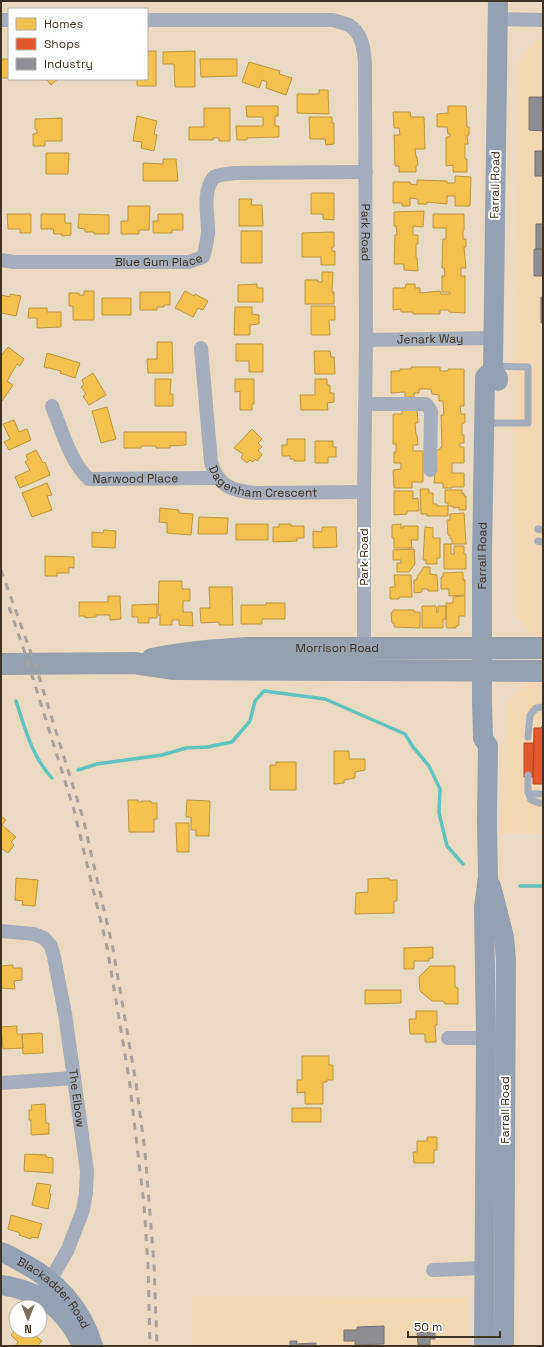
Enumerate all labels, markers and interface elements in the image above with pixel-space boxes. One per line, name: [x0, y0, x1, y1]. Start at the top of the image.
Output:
legend: [8, 8, 148, 80]
text: Homes: [44, 16, 83, 32]
text: Shops: [44, 36, 80, 52]
text: Industry: [44, 56, 93, 72]
street label: Farrall Road: [486, 151, 504, 219]
street label: Park Road: [358, 204, 374, 261]
street label: Blue Gum Place: [115, 250, 205, 270]
street label: Jenark Way: [397, 330, 463, 348]
street label: Dagenham Crescent: [205, 463, 318, 501]
street label: Narwood Place: [92, 470, 178, 487]
street label: Farrall Road: [474, 522, 491, 590]
street label: Park Road: [356, 528, 372, 586]
street label: Morrison Road: [296, 640, 379, 656]
street label: The Elbow: [65, 1068, 89, 1129]
street label: Farrall Road: [497, 1076, 513, 1144]
street label: Blackadder Road: [15, 1253, 93, 1331]
north arrow: [8, 1299, 48, 1339]
scale bar: [408, 1313, 500, 1339]
text: 50 m: [414, 1319, 442, 1335]
text: N: [24, 1322, 32, 1336]

